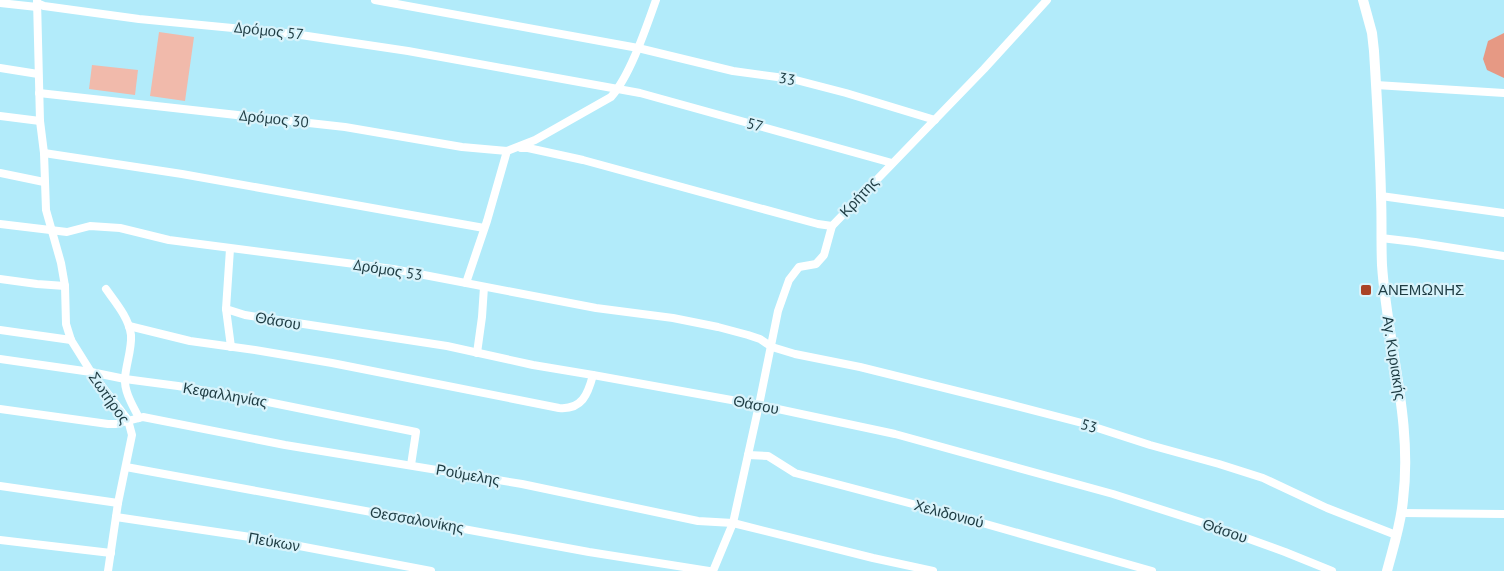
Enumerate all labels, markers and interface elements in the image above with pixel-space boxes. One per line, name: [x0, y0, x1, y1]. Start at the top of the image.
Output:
street label: Δρόμος 57: [233, 17, 305, 44]
street label: 33: [777, 68, 797, 89]
street label: Δρόμος 30: [238, 105, 310, 132]
street label: 57: [745, 113, 765, 136]
street label: Κρήτης: [835, 172, 882, 221]
street label: Δρόμος 53: [352, 255, 424, 284]
place label: ΑΝΕΜΩΝΗΣ: [1378, 280, 1464, 299]
marker: ΑΝΕΜΩΝΗΣ: [1359, 283, 1373, 297]
street label: Θάσου: [254, 307, 302, 334]
street label: Αγ. Κυριακής: [1378, 314, 1411, 401]
street label: Σωτήρος: [85, 368, 134, 427]
street label: Κεφαλληνίας: [181, 378, 269, 411]
street label: Θάσου: [732, 391, 781, 418]
street label: 53: [1079, 414, 1100, 437]
street label: Ρούμελης: [435, 460, 502, 489]
street label: Χελιδονιού: [912, 495, 986, 532]
street label: Θεσσαλονίκης: [369, 502, 466, 537]
street label: Θάσου: [1200, 514, 1250, 547]
street label: Πεύκων: [247, 528, 301, 555]

